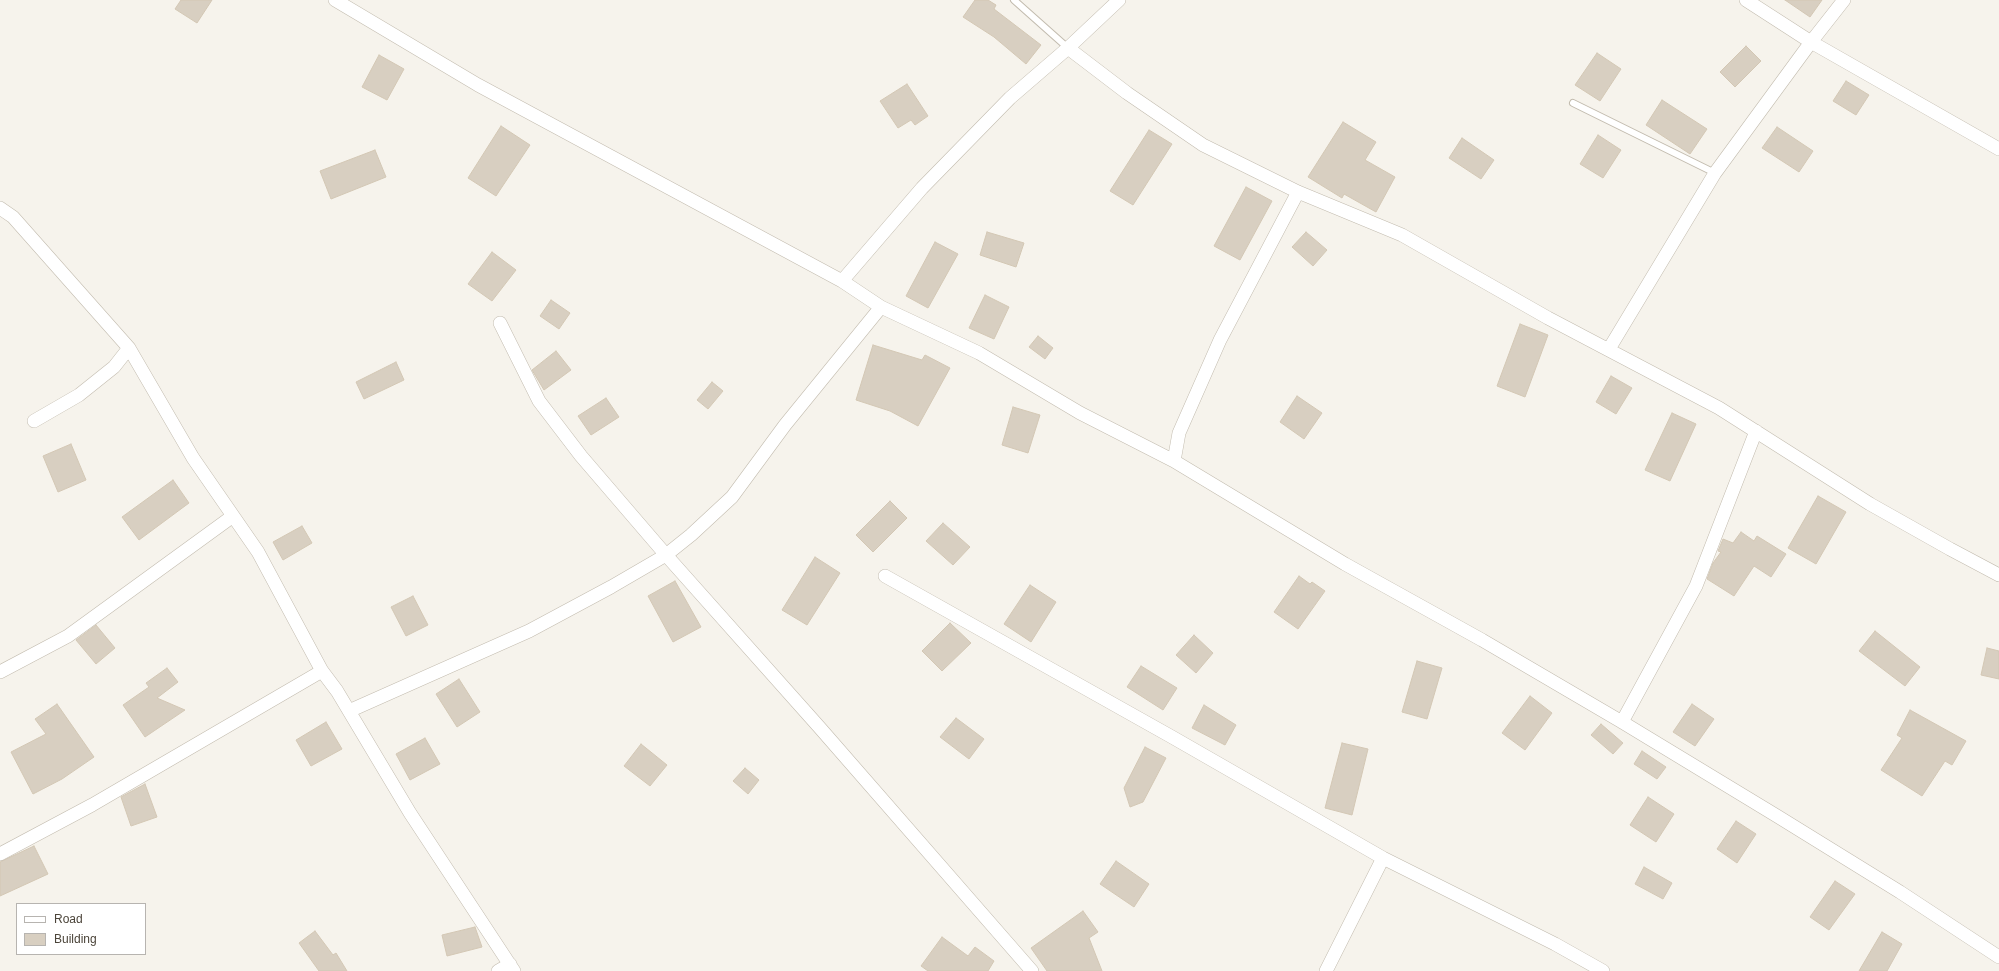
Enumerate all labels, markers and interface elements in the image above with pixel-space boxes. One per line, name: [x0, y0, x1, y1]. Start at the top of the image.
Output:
legend: [16, 903, 146, 955]
text: Road: [54, 912, 83, 926]
text: Building: [54, 932, 97, 946]

